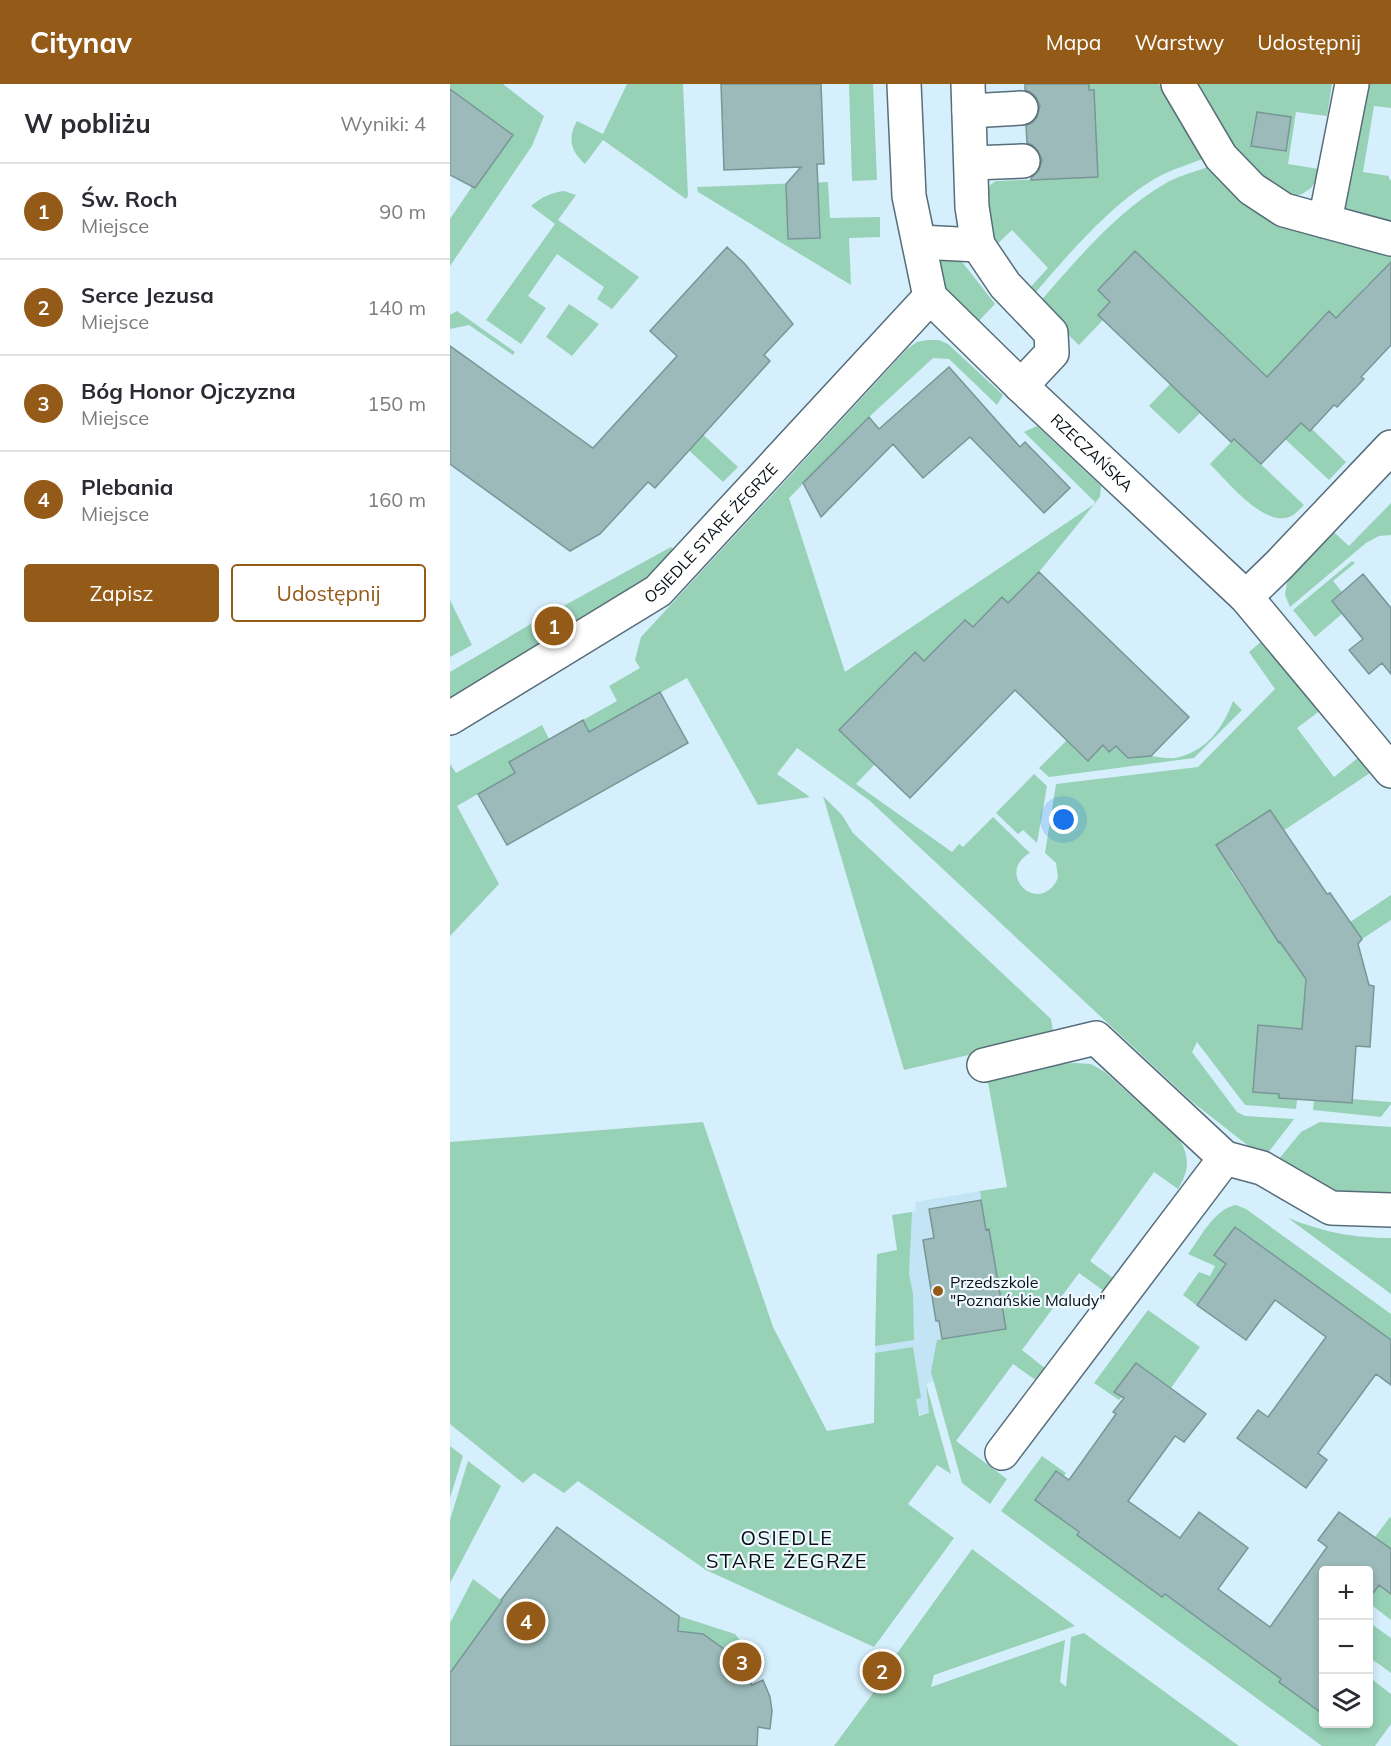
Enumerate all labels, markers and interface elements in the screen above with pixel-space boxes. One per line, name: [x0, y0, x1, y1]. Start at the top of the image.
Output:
text: Citynav: [30, 25, 132, 60]
text: Mapa: [1046, 29, 1101, 55]
text: Warstwy: [1134, 29, 1224, 55]
text: Udostępnij: [1257, 29, 1361, 55]
text: W pobliżu: [24, 107, 151, 140]
text: Wyniki: 4: [340, 111, 426, 136]
text: Św. Roch: [81, 185, 177, 213]
text: 1: [38, 199, 50, 224]
text: 90 m: [379, 199, 426, 224]
text: Miejsce: [81, 213, 149, 238]
text: Serce Jezusa: [81, 281, 214, 309]
text: 2: [38, 295, 50, 320]
text: 140 m: [367, 295, 426, 320]
text: Miejsce: [81, 309, 149, 334]
text: Bóg Honor Ojczyzna: [81, 377, 296, 405]
text: 3: [38, 391, 50, 416]
text: 150 m: [367, 391, 426, 416]
text: Miejsce: [81, 405, 149, 430]
street label: RZECZAŃSKA: [1047, 409, 1138, 496]
street label: OSIEDLE STARE ŻEGRZE: [640, 459, 781, 607]
text: Plebania: [81, 473, 173, 501]
text: 4: [38, 487, 50, 512]
text: 160 m: [367, 487, 426, 512]
text: Miejsce: [81, 501, 149, 526]
button: Zapisz: [24, 564, 219, 622]
button: Udostępnij: [231, 564, 426, 622]
pin: 1: [534, 604, 574, 648]
your location: [1049, 805, 1078, 834]
place label: Przedszkole "Poznańskie Maludy": [950, 1272, 1106, 1310]
marker: Przedszkole "Poznańskie Maludy": [931, 1284, 945, 1298]
district label: OSIEDLE STARE ŻEGRZE: [706, 1525, 868, 1573]
map controls: [1319, 1566, 1373, 1728]
button: +: [1319, 1566, 1373, 1620]
pin: 4: [506, 1598, 546, 1644]
button: −: [1319, 1620, 1373, 1674]
pin: 3: [722, 1640, 762, 1684]
pin: 2: [862, 1648, 902, 1694]
button: layers: [1319, 1674, 1373, 1728]

